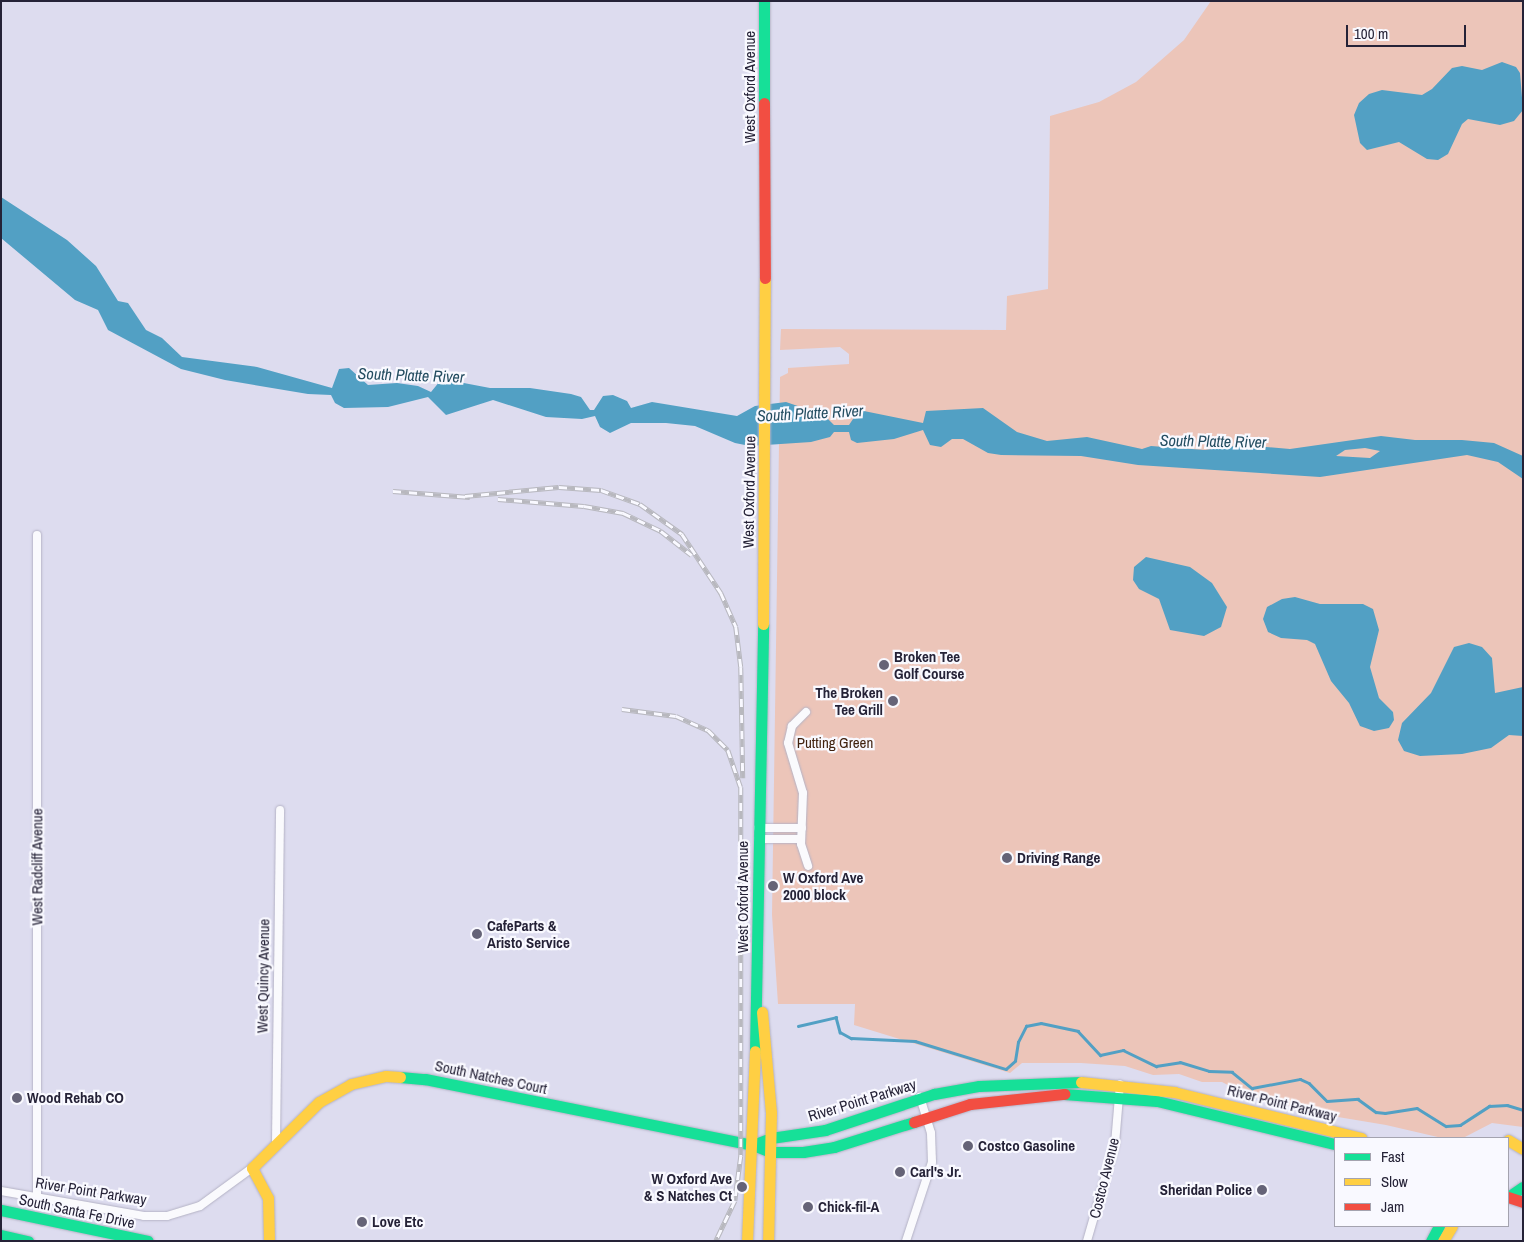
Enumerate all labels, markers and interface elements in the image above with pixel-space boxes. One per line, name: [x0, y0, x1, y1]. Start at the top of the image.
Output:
scale bar: [1349, 15, 1469, 47]
text: 100 m: [1354, 23, 1388, 44]
street label: West Oxford Avenue: [741, 30, 759, 144]
water label: South Platte River: [357, 364, 465, 386]
water label: South Platte River: [756, 401, 864, 425]
water label: South Platte River: [1160, 430, 1266, 452]
street label: West Oxford Avenue: [739, 435, 759, 549]
place label: Broken Tee Golf Course: [894, 647, 964, 682]
marker: Broken Tee Golf Course: [878, 659, 890, 671]
place label: The Broken Tee Grill: [815, 683, 883, 718]
marker: The Broken Tee Grill: [887, 695, 899, 707]
park label: Putting Green: [797, 734, 873, 752]
street label: West Radcliff Avenue: [28, 808, 46, 926]
street label: West Oxford Avenue: [734, 840, 752, 954]
place label: Driving Range: [1017, 849, 1100, 867]
marker: Driving Range: [1001, 852, 1013, 864]
place label: W Oxford Ave 2000 block: [783, 868, 864, 903]
marker: W Oxford Ave 2000 block: [767, 880, 779, 892]
place label: CafeParts & Aristo Service: [487, 916, 570, 951]
street label: West Quincy Avenue: [253, 918, 273, 1034]
marker: CafeParts & Aristo Service: [471, 928, 483, 940]
street label: South Natches Court: [433, 1056, 549, 1098]
street label: River Point Parkway: [806, 1075, 918, 1125]
street label: River Point Parkway: [1225, 1081, 1339, 1125]
place label: Wood Rehab CO: [27, 1089, 124, 1107]
marker: Wood Rehab CO: [11, 1092, 23, 1104]
street label: Costco Avenue: [1085, 1135, 1123, 1221]
place label: Costco Gasoline: [978, 1137, 1075, 1155]
legend: [1334, 1137, 1509, 1227]
marker: Costco Gasoline: [962, 1140, 974, 1152]
text: Fast: [1381, 1146, 1404, 1167]
place label: Carl's Jr.: [910, 1163, 961, 1181]
marker: Carl's Jr.: [894, 1166, 906, 1178]
place label: W Oxford Ave & S Natches Ct: [644, 1169, 732, 1204]
text: Slow: [1381, 1171, 1408, 1192]
street label: River Point Parkway: [34, 1173, 148, 1209]
marker: W Oxford Ave & S Natches Ct: [736, 1181, 748, 1193]
place label: Sheridan Police: [1160, 1181, 1252, 1199]
marker: Sheridan Police: [1256, 1184, 1268, 1196]
street label: South Santa Fe Drive: [18, 1190, 136, 1232]
text: Jam: [1381, 1196, 1404, 1217]
place label: Chick-fil-A: [818, 1198, 879, 1216]
marker: Chick-fil-A: [802, 1201, 814, 1213]
place label: Love Etc: [372, 1213, 423, 1231]
marker: Love Etc: [356, 1216, 368, 1228]

